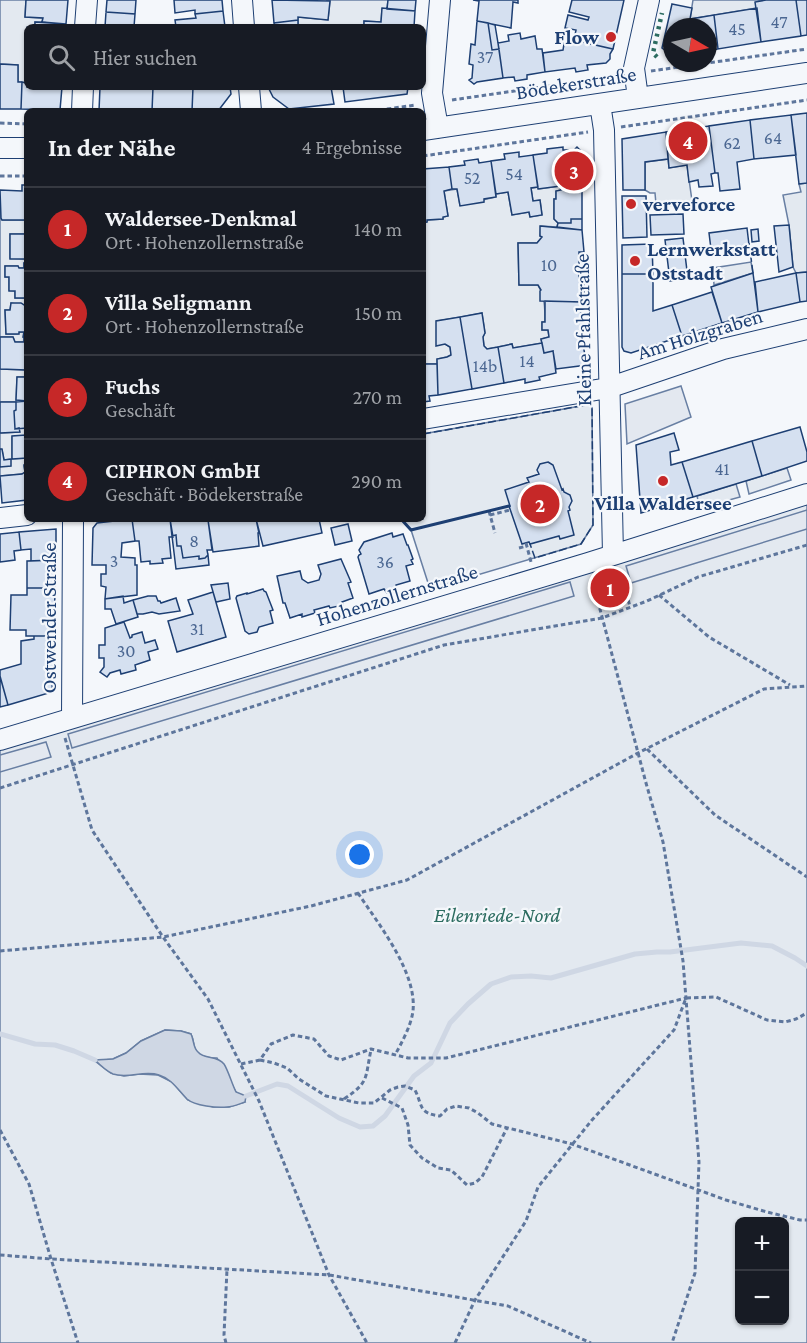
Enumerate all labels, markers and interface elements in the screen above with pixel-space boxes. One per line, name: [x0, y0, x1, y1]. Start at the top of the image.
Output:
house number: 47: [770, 12, 788, 32]
north arrow: [663, 18, 717, 72]
house number: 45: [728, 19, 746, 39]
search box: [24, 24, 426, 90]
place label: Flow: [554, 25, 599, 49]
marker: Flow: [604, 30, 618, 44]
icon: search: [45, 41, 78, 74]
text: Hier suchen: [93, 45, 197, 70]
house number: 37: [477, 47, 493, 67]
street label: Bödekerstraße: [514, 62, 638, 104]
pin: 4: [668, 118, 708, 164]
house number: 64: [764, 128, 782, 148]
text: In der Nähe: [48, 133, 176, 162]
house number: 62: [723, 133, 741, 153]
text: 4 Ergebnisse: [301, 136, 402, 158]
pin: 3: [554, 148, 594, 194]
house number: 54: [505, 164, 523, 184]
house number: 52: [464, 168, 480, 188]
place label: verveforce: [642, 192, 736, 216]
marker: verveforce: [624, 197, 638, 211]
text: Waldersee-Denkmal: [105, 206, 297, 231]
text: 1: [64, 218, 71, 240]
text: 140 m: [354, 218, 402, 240]
text: Ort · Hohenzollernstraße: [105, 231, 304, 253]
place label: Lernwerkstatt Oststadt: [647, 237, 776, 285]
street label: Kleine Pfahlstraße: [570, 253, 596, 407]
marker: Lernwerkstatt Oststadt: [628, 254, 642, 268]
house number: 10: [541, 255, 557, 275]
text: Villa Seligmann: [105, 290, 252, 315]
text: 2: [62, 302, 73, 324]
text: 150 m: [355, 302, 402, 324]
street label: Am Holzgraben: [635, 304, 765, 364]
text: Ort · Hohenzollernstraße: [105, 315, 304, 337]
house number: 14: [519, 351, 535, 371]
house number: 14b: [473, 356, 497, 376]
text: Fuchs: [105, 374, 160, 399]
text: 3: [63, 386, 72, 408]
text: 270 m: [353, 386, 402, 408]
text: Geschäft: [105, 399, 175, 421]
text: CIPHRON GmbH: [105, 458, 260, 483]
house number: 41: [714, 459, 730, 479]
text: 4: [62, 470, 73, 492]
text: 290 m: [351, 470, 402, 492]
marker: Villa Waldersee: [656, 474, 670, 488]
pin: 2: [520, 482, 560, 526]
text: Geschäft · Bödekerstraße: [105, 483, 303, 505]
place label: Villa Waldersee: [593, 491, 732, 515]
house number: 8: [189, 531, 199, 551]
street label: Ostwender Straße: [37, 542, 61, 694]
house number: 3: [110, 551, 118, 571]
house number: 36: [376, 552, 394, 572]
street label: Hohenzollernstraße: [314, 559, 480, 631]
pin: 1: [590, 566, 630, 610]
house number: 31: [190, 619, 204, 639]
house number: 30: [117, 641, 135, 661]
your location: [345, 840, 374, 869]
park label: Eilenriede-Nord: [434, 903, 561, 927]
map controls: [735, 1217, 789, 1325]
button: +: [735, 1217, 789, 1271]
button: −: [735, 1271, 789, 1325]

